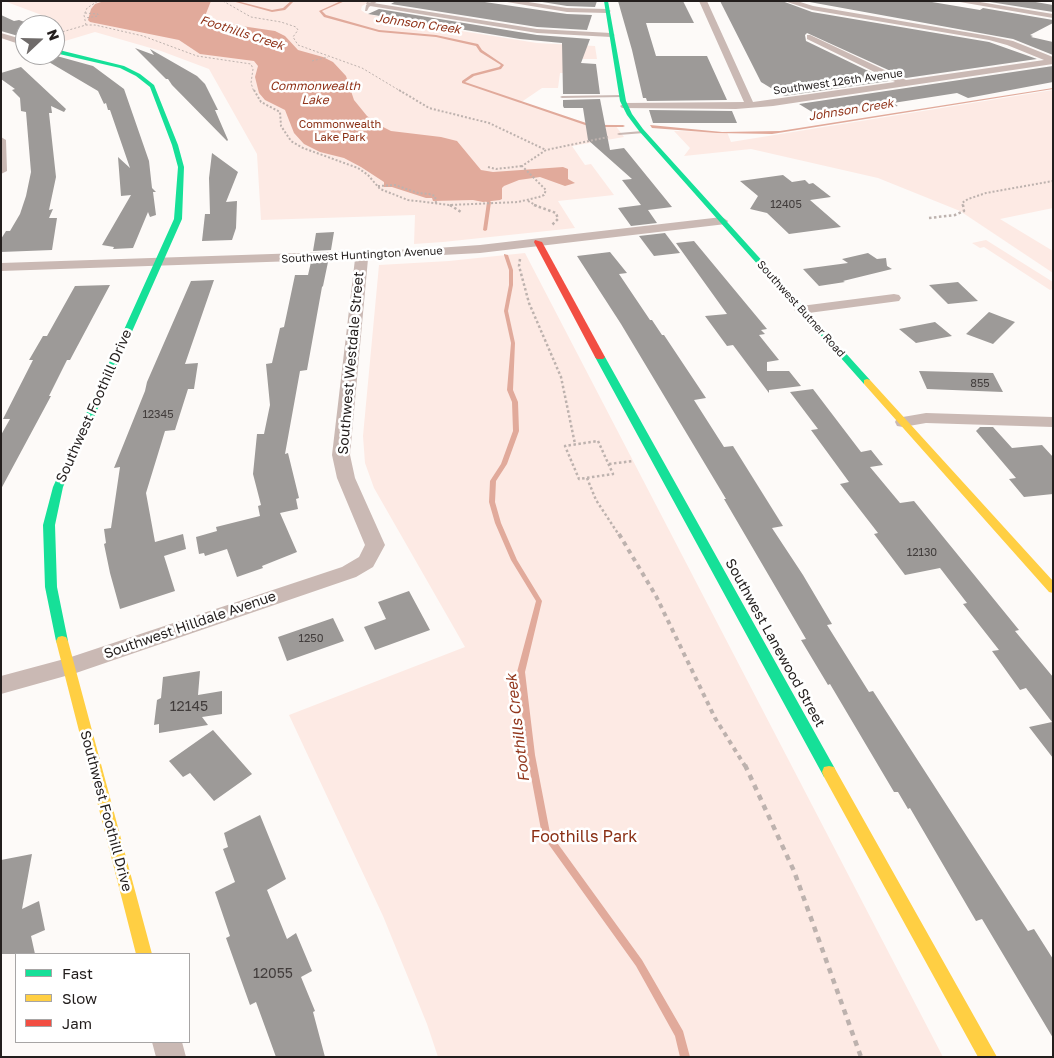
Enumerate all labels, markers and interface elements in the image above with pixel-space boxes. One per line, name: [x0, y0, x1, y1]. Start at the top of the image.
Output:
water label: Johnson Creek: [374, 11, 462, 37]
water label: Foothills Creek: [198, 13, 286, 53]
north arrow: [15, 15, 65, 65]
text: N: [44, 27, 63, 43]
street label: Southwest 126th Avenue: [772, 66, 904, 98]
water label: Commonwealth Lake: [270, 79, 360, 107]
water label: Johnson Creek: [807, 96, 895, 124]
park label: Commonwealth Lake Park: [299, 118, 381, 144]
house number: 12405: [770, 198, 802, 212]
street label: Southwest Huntington Avenue: [281, 244, 443, 266]
street label: Southwest Butner Road: [754, 258, 848, 360]
street label: Southwest Westdale Street: [335, 271, 367, 455]
street label: Southwest Foothill Drive: [53, 327, 135, 485]
house number: 855: [970, 377, 990, 391]
house number: 12345: [142, 408, 174, 422]
house number: 12130: [907, 546, 937, 560]
street label: Southwest Lanewood Street: [722, 556, 828, 730]
street label: Southwest Hilldale Avenue: [102, 588, 278, 662]
house number: 1250: [299, 632, 323, 646]
water label: Foothills Creek: [502, 673, 534, 783]
house number: 12145: [170, 699, 208, 715]
street label: Southwest Foothill Drive: [76, 729, 136, 893]
park label: Foothills Park: [531, 827, 637, 847]
legend: [15, 953, 190, 1043]
text: Fast: [62, 964, 93, 982]
house number: 12055: [253, 966, 293, 982]
text: Slow: [62, 989, 97, 1007]
text: Jam: [62, 1014, 92, 1032]

